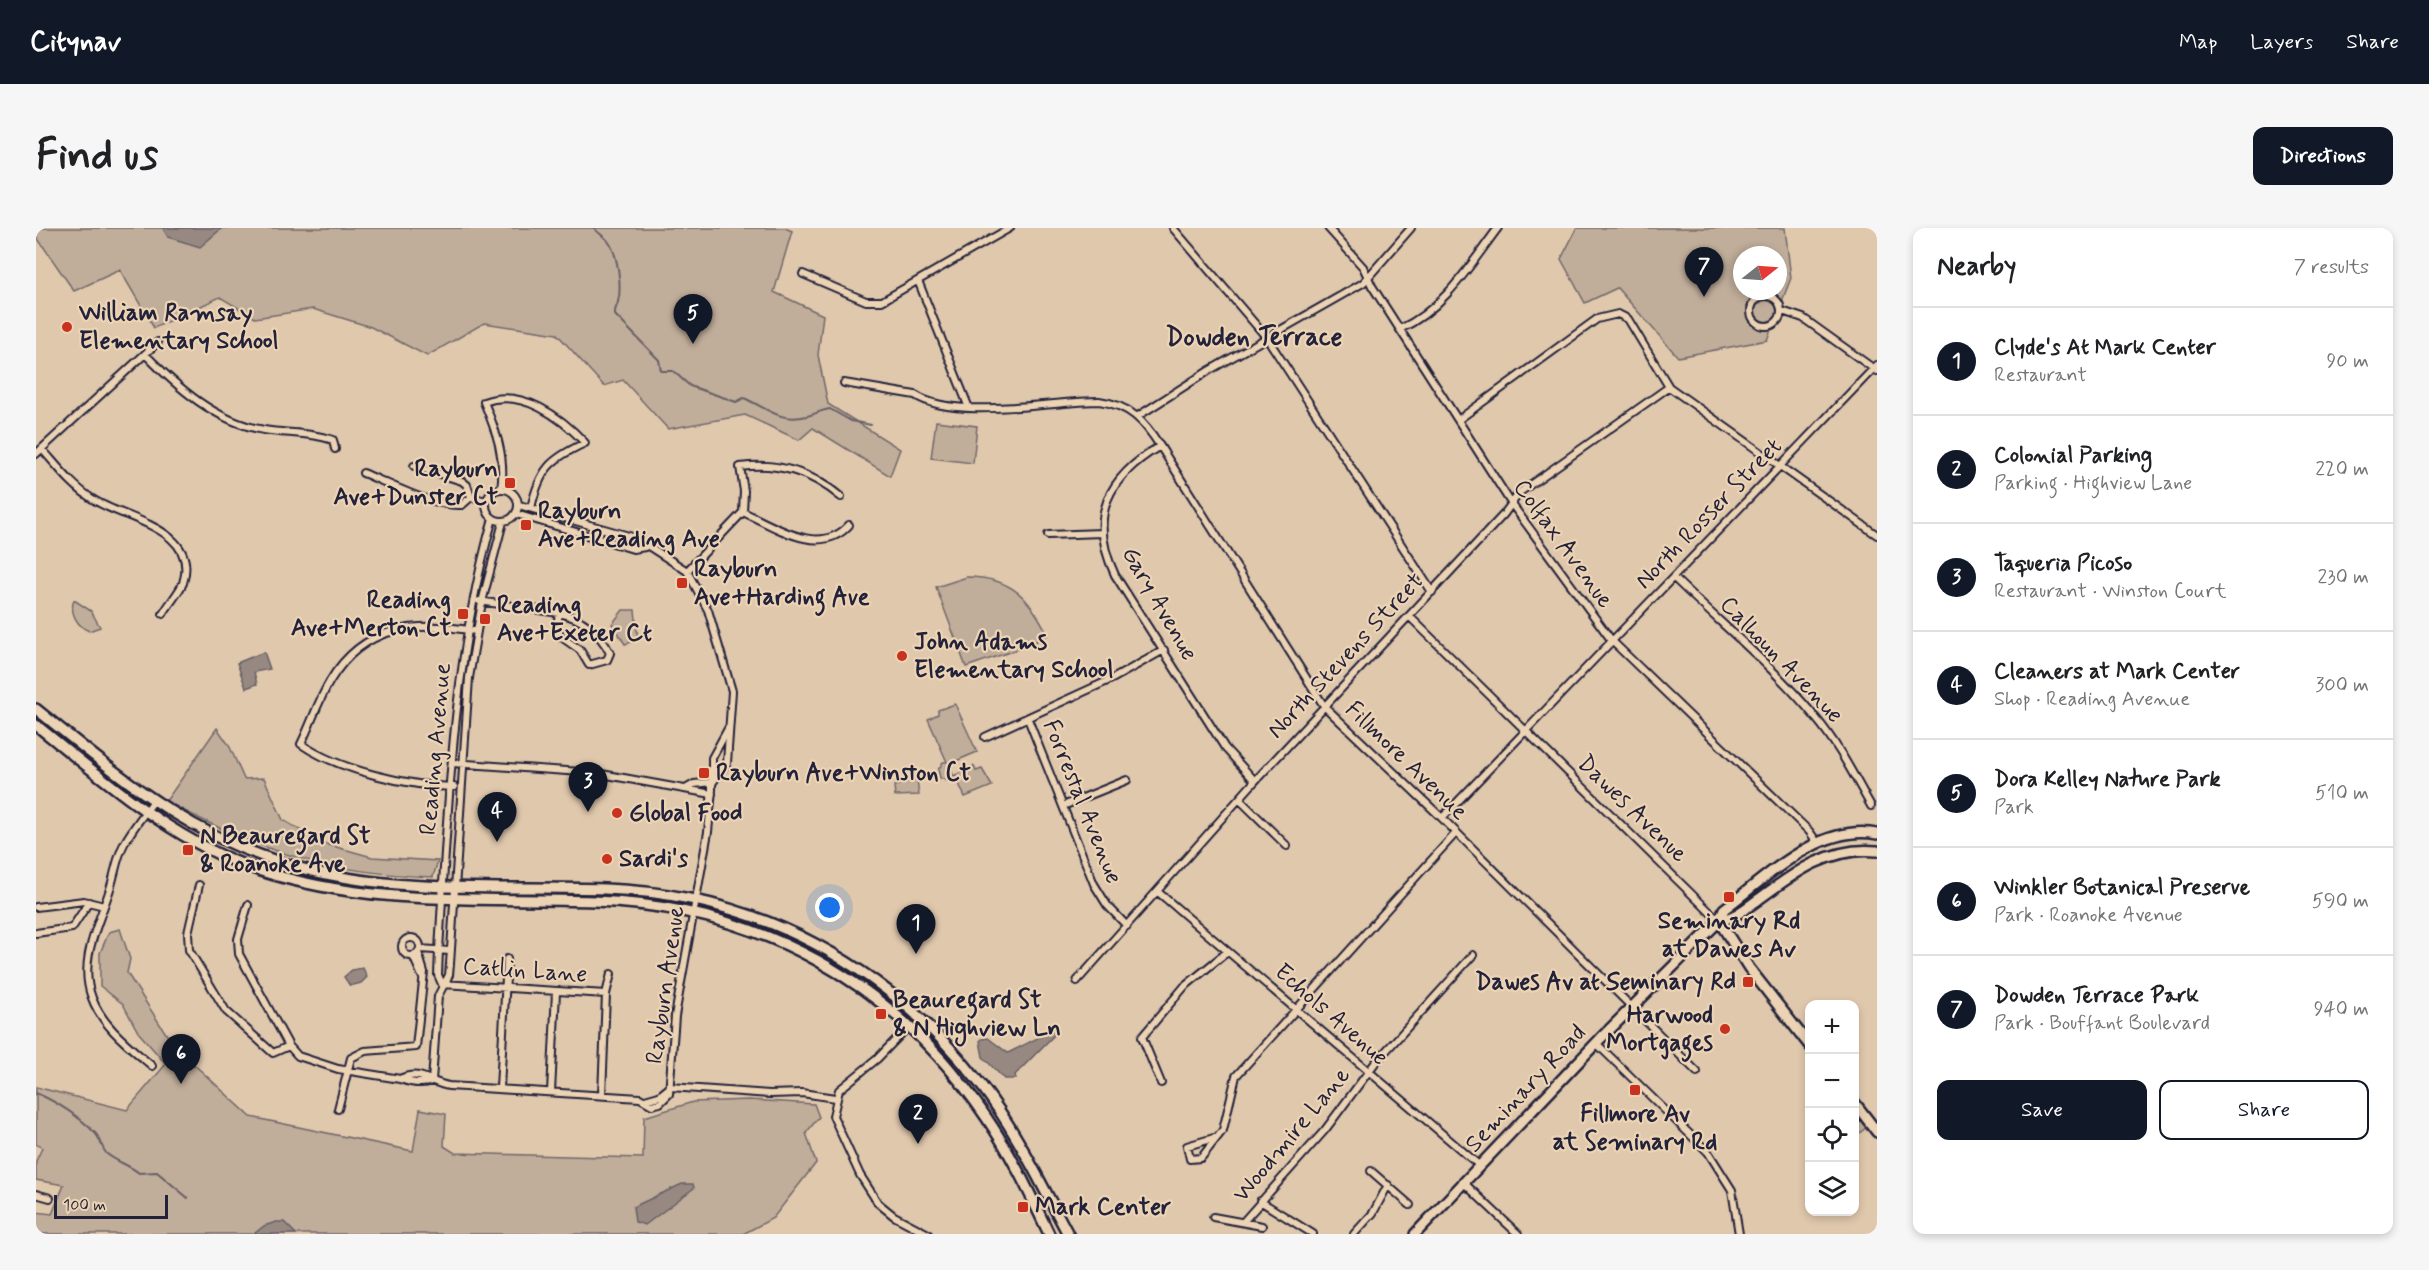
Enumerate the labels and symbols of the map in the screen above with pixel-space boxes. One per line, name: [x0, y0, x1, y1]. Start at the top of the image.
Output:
north arrow: [1733, 246, 1787, 300]
pin: 7: [1684, 248, 1724, 297]
pin: 5: [674, 294, 712, 344]
place label: William Ramsay Elementary School: [78, 298, 279, 357]
marker: William Ramsay Elementary School: [60, 320, 74, 334]
district label: Dowden Terrace: [1165, 321, 1343, 355]
street label: North Rosser Street: [1629, 432, 1789, 596]
place label: Rayburn Ave+Dunster Ct: [334, 454, 499, 513]
street label: Colfax Avenue: [1506, 473, 1620, 615]
marker: Rayburn Ave+Dunster Ct: [503, 476, 517, 490]
place label: Rayburn Ave+Reading Ave: [538, 496, 720, 556]
marker: Rayburn Ave+Reading Ave: [519, 518, 533, 532]
street label: Gary Avenue: [1114, 541, 1204, 667]
place label: Rayburn Ave+Harding Ave: [694, 554, 870, 616]
street label: North Stevens Street: [1261, 566, 1431, 746]
marker: Rayburn Ave+Harding Ave: [675, 576, 689, 590]
place label: Reading Ave+Merton Ct: [291, 585, 452, 644]
place label: Reading Ave+Exeter Ct: [497, 590, 652, 649]
street label: Calhoun Avenue: [1712, 590, 1850, 730]
marker: Reading Ave+Merton Ct: [456, 607, 470, 621]
marker: Reading Ave+Exeter Ct: [478, 612, 492, 626]
place label: John Adams Elementary School: [914, 627, 1114, 686]
marker: John Adams Elementary School: [895, 649, 909, 663]
street label: Reading Avenue: [413, 661, 459, 836]
street label: Fillmore Avenue: [1338, 695, 1474, 827]
street label: Forrestal Avenue: [1035, 715, 1129, 889]
street label: Dawes Avenue: [1570, 748, 1694, 870]
place label: Rayburn Ave+Winston Ct: [716, 758, 972, 789]
pin: 3: [568, 762, 608, 812]
marker: Rayburn Ave+Winston Ct: [697, 766, 711, 780]
pin: 4: [478, 792, 516, 842]
place label: Global Food: [629, 798, 742, 829]
marker: Global Food: [610, 806, 624, 820]
place label: N Beauregard St & Roanoke Ave: [200, 821, 371, 880]
marker: N Beauregard St & Roanoke Ave: [181, 843, 195, 857]
place label: Sardi's: [619, 844, 688, 875]
marker: Sardi's: [600, 852, 614, 866]
marker: Seminary Rd at Dawes Av: [1722, 890, 1736, 904]
your location: [815, 893, 844, 922]
street label: Rayburn Avenue: [640, 904, 692, 1066]
pin: 1: [896, 904, 936, 954]
place label: Seminary Rd at Dawes Av: [1658, 906, 1800, 965]
street label: Catlin Lane: [462, 951, 588, 991]
street label: Echols Avenue: [1268, 957, 1394, 1073]
place label: Dawes Av at Seminary Rd: [1475, 967, 1736, 998]
marker: Dawes Av at Seminary Rd: [1741, 975, 1755, 989]
place label: Beauregard St & N Highview Ln: [893, 985, 1061, 1047]
place label: Harwood Mortgages: [1606, 1000, 1714, 1062]
marker: Beauregard St & N Highview Ln: [874, 1007, 888, 1021]
street label: Seminary Road: [1459, 1018, 1593, 1160]
marker: Harwood Mortgages: [1718, 1022, 1732, 1036]
pin: 6: [162, 1034, 200, 1084]
street label: Woodmire Lane: [1226, 1061, 1358, 1209]
marker: Fillmore Av at Seminary Rd: [1628, 1083, 1642, 1097]
pin: 2: [898, 1094, 938, 1144]
place label: Fillmore Av at Seminary Rd: [1553, 1099, 1717, 1158]
scale bar: [54, 1192, 168, 1220]
place label: Mark Center: [1035, 1192, 1171, 1223]
marker: Mark Center: [1016, 1200, 1030, 1214]

